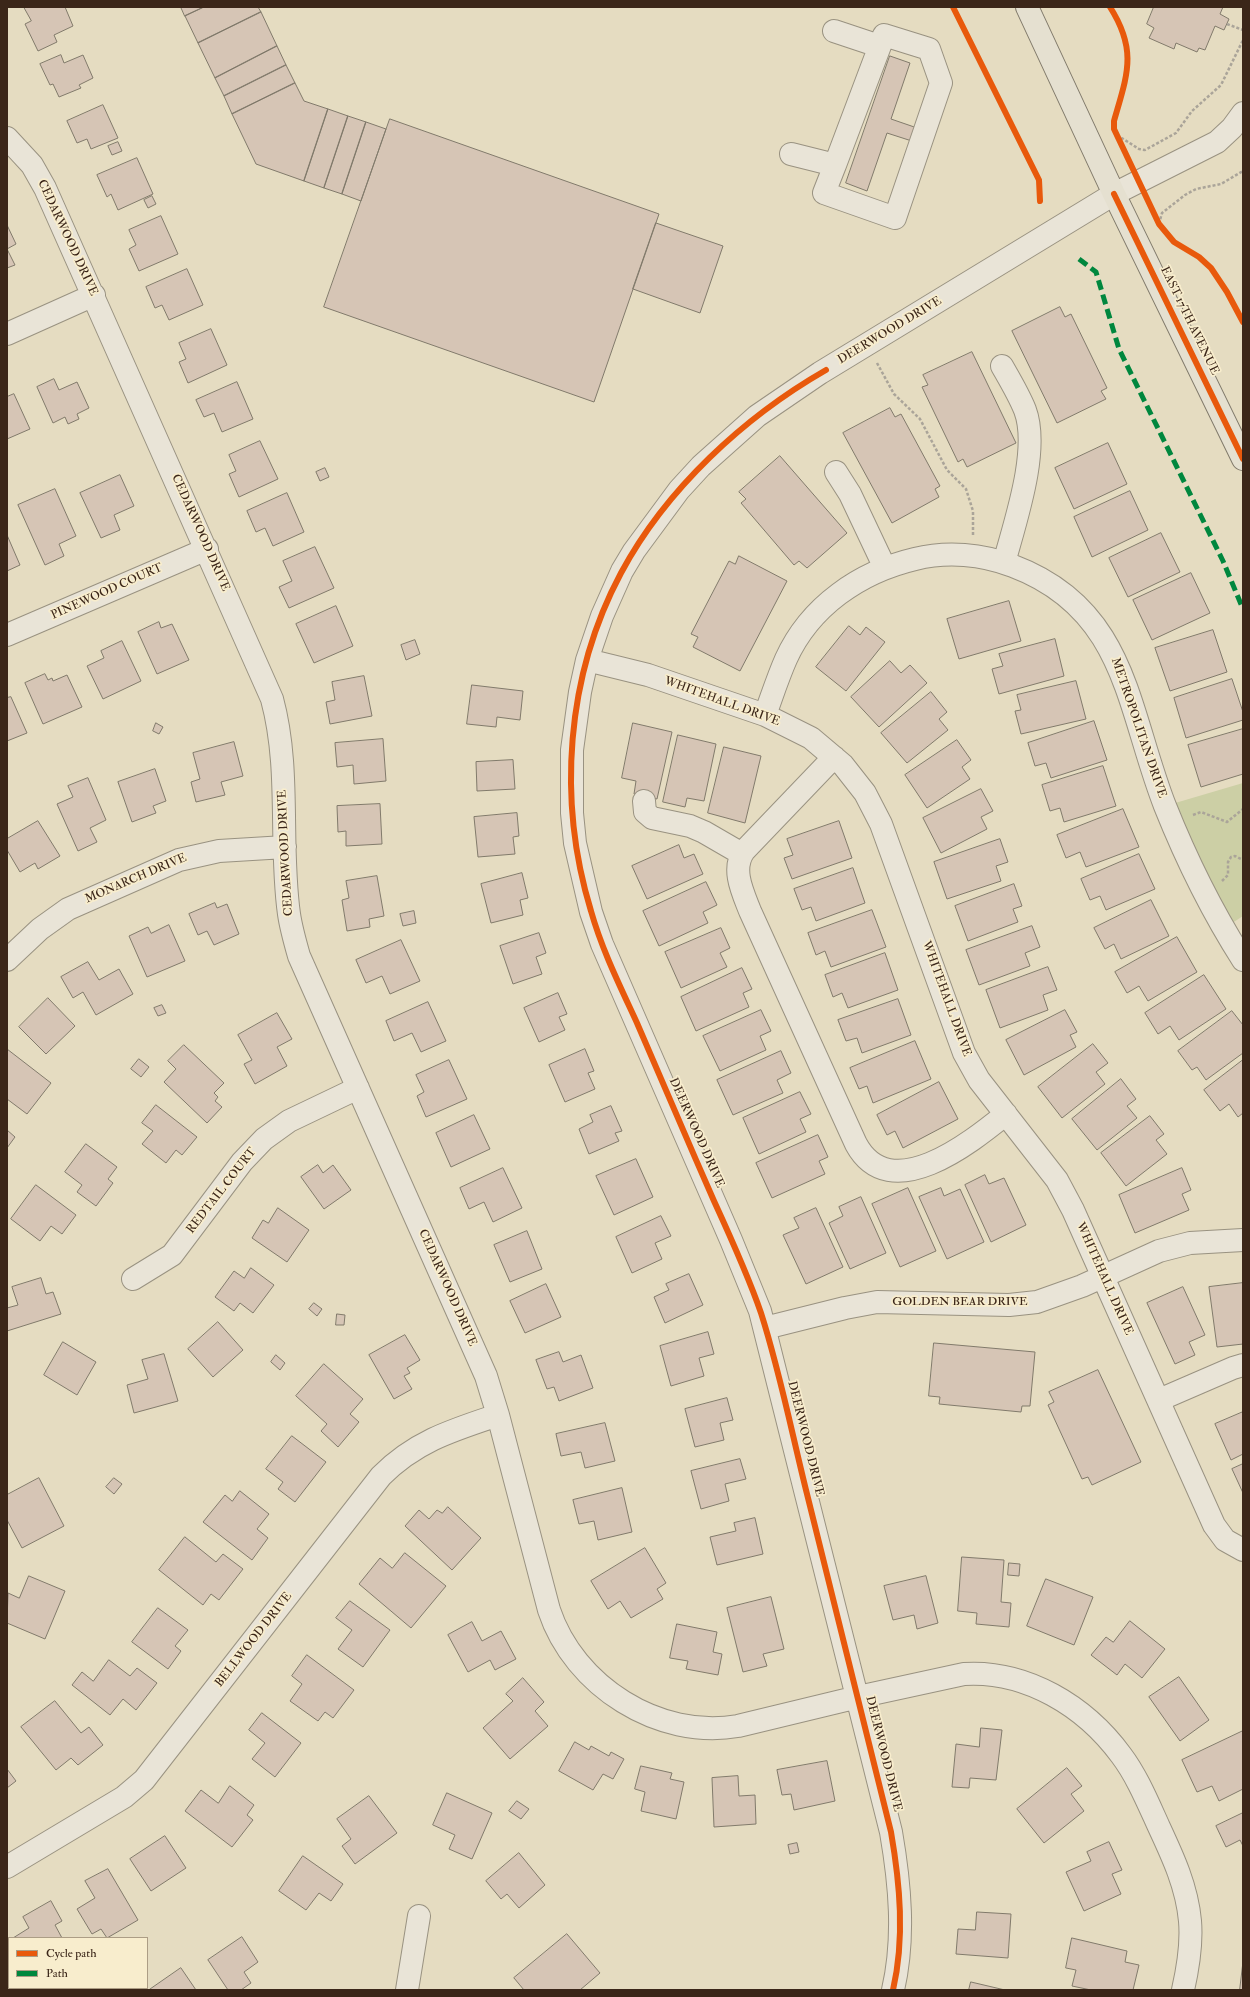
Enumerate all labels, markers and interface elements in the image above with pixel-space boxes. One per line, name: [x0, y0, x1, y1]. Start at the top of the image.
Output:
street label: CEDARWOOD DRIVE: [34, 178, 100, 298]
street label: EAST 17TH AVENUE: [1156, 264, 1222, 378]
street label: DEERWOOD DRIVE: [835, 294, 945, 368]
street label: CEDARWOOD DRIVE: [168, 472, 232, 594]
street label: PINEWOOD COURT: [49, 561, 165, 623]
street label: METROPOLITAN DRIVE: [1107, 656, 1169, 800]
street label: WHITEHALL DRIVE: [662, 674, 782, 730]
street label: CEDARWOOD DRIVE: [275, 789, 297, 917]
street label: MONARCH DRIVE: [83, 851, 189, 907]
street label: WHITEHALL DRIVE: [918, 939, 974, 1059]
street label: DEERWOOD DRIVE: [665, 1076, 727, 1190]
street label: REDTAIL COURT: [184, 1145, 260, 1237]
street label: WHITEHALL DRIVE: [1073, 1220, 1135, 1338]
street label: CEDARWOOD DRIVE: [415, 1227, 479, 1349]
street label: GOLDEN BEAR DRIVE: [892, 1295, 1028, 1309]
street label: DEERWOOD DRIVE: [784, 1380, 826, 1498]
street label: BELLWOOD DRIVE: [212, 1590, 296, 1690]
street label: DEERWOOD DRIVE: [862, 1695, 904, 1813]
legend: [8, 1937, 148, 1989]
text: Cycle path: [46, 1946, 96, 1961]
text: Path: [46, 1966, 68, 1981]

